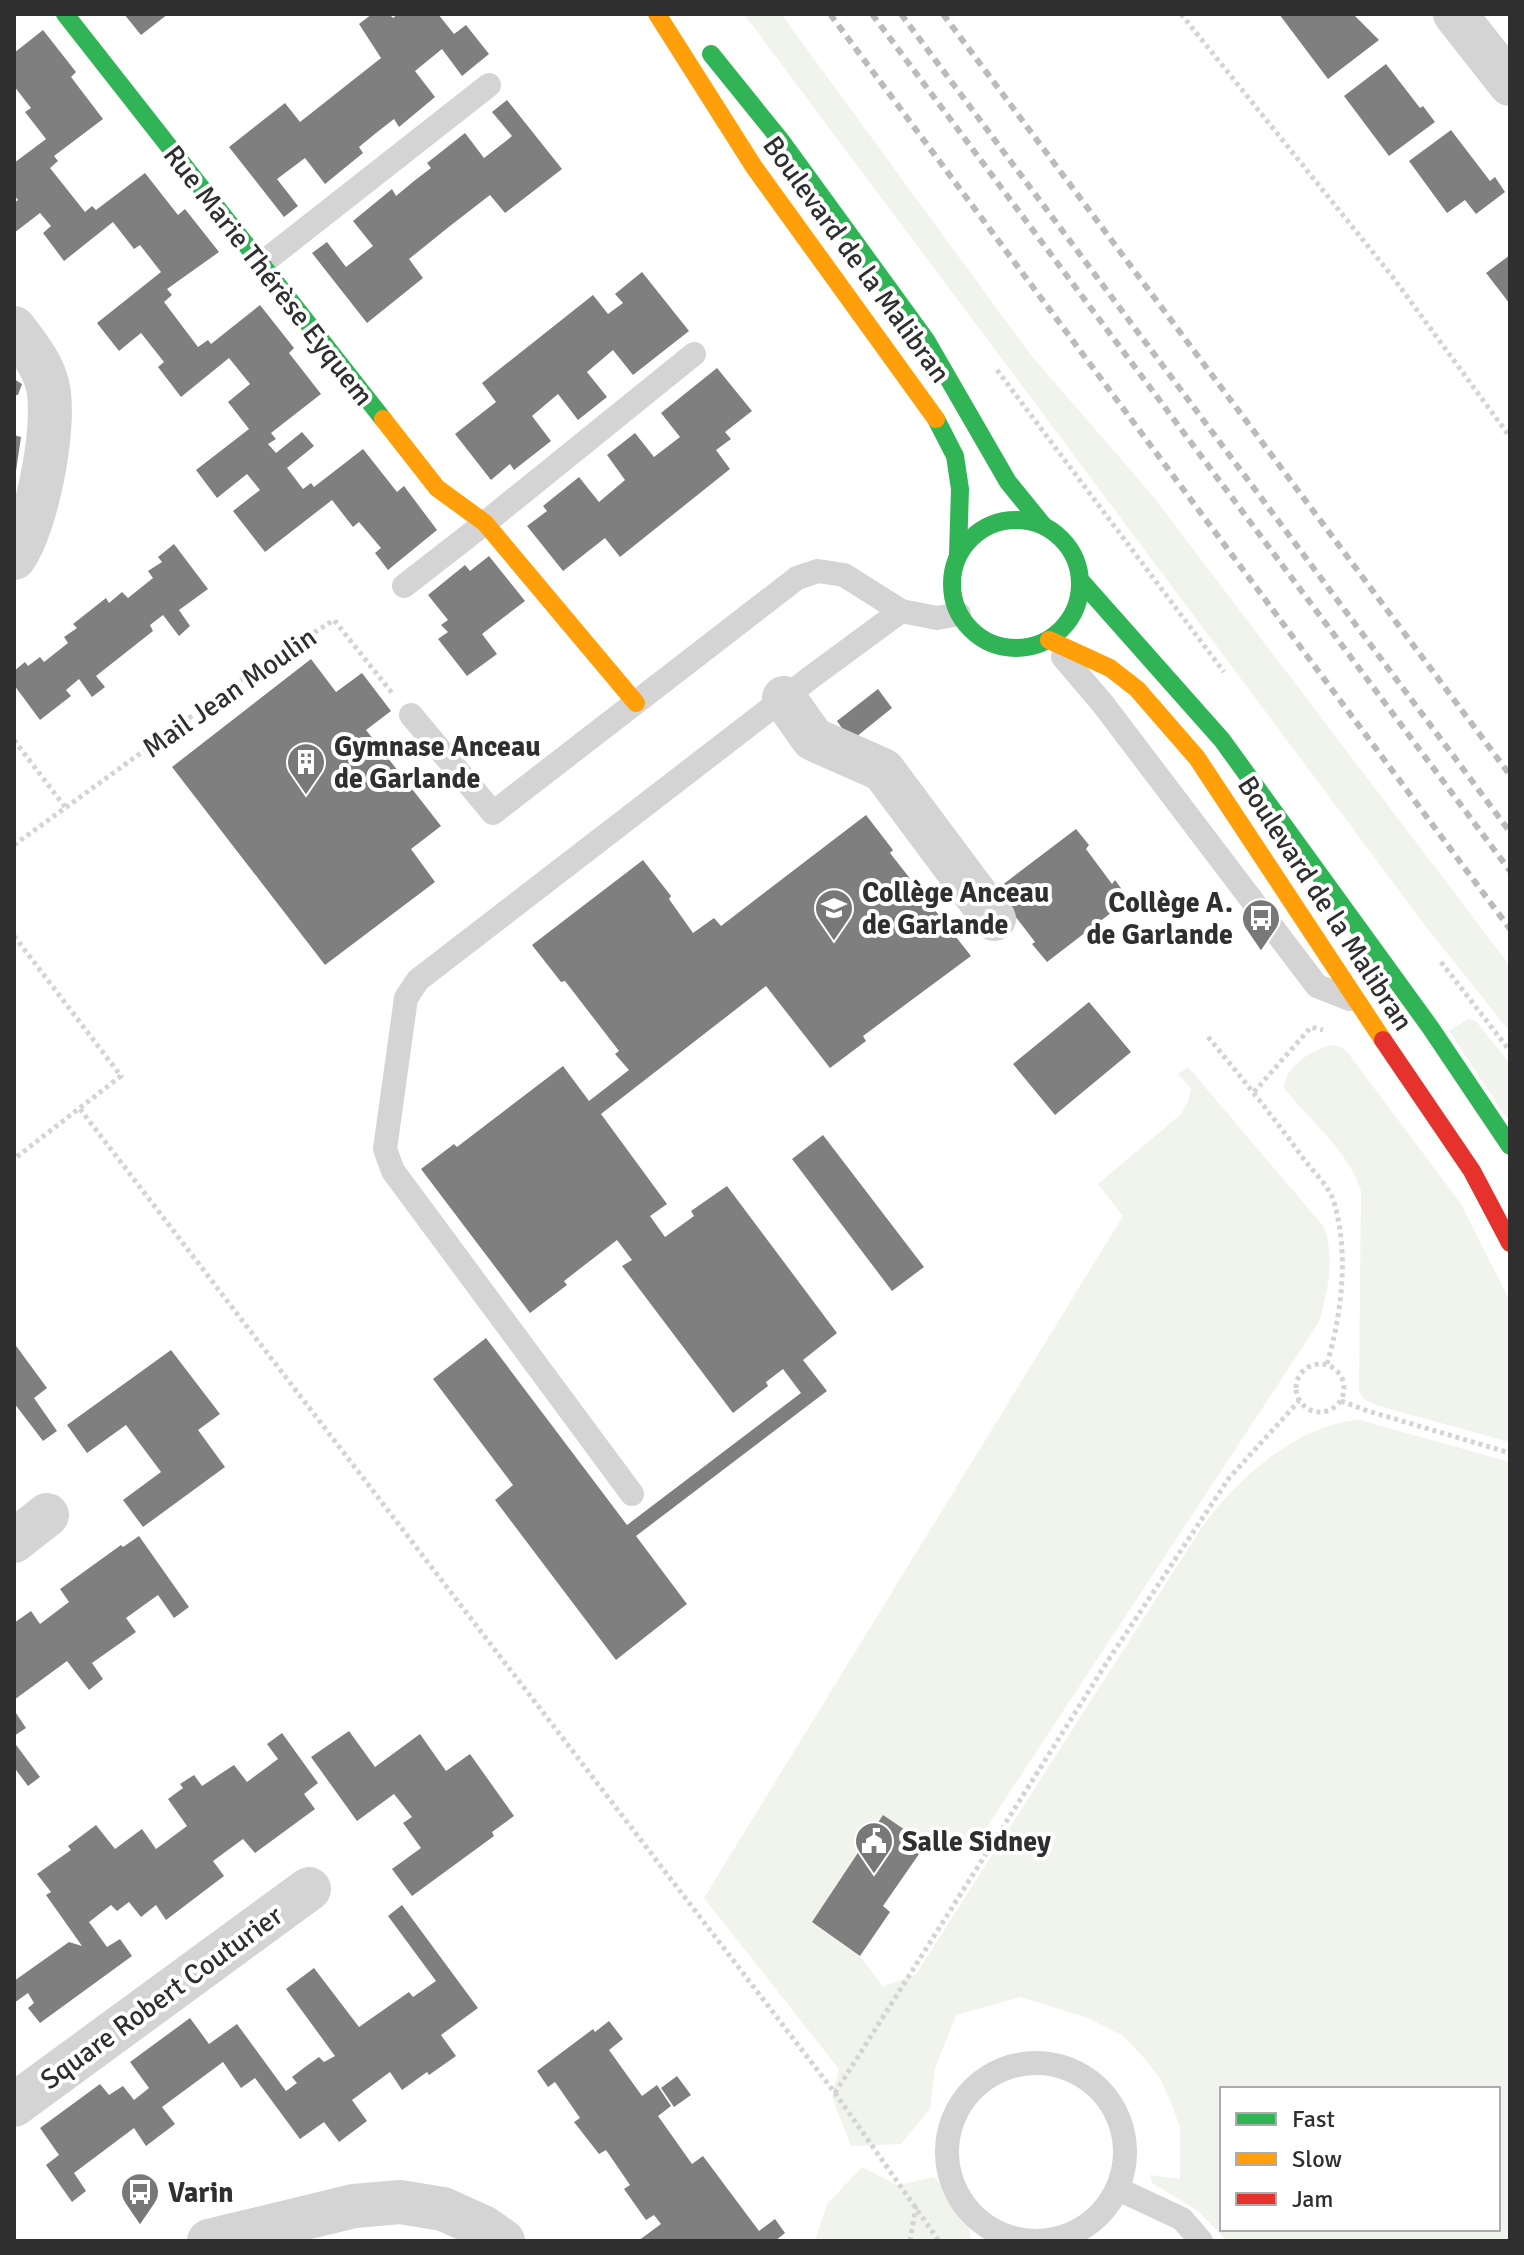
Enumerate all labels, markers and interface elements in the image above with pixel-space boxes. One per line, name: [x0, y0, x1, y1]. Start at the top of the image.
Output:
street label: Boulevard de la Malibran: [755, 130, 957, 390]
street label: Rue Marie Thérèse Eyquem: [156, 139, 380, 413]
street label: Mail Jean Moulin: [136, 620, 323, 765]
place label: Gymnase Anceau de Garlande: [334, 730, 541, 796]
building icon: Gymnase Anceau de Garlande: [285, 741, 327, 796]
street label: Boulevard de la Malibran: [1230, 770, 1420, 1037]
place label: Collège Anceau de Garlande: [862, 876, 1049, 942]
place label: Collège A. de Garlande: [1087, 886, 1233, 952]
school or university icon: Collège Anceau de Garlande: [813, 887, 855, 942]
bus stop icon: Collège A. de Garlande: [1240, 897, 1282, 952]
public building icon: Salle Sidney: [853, 1820, 895, 1875]
place label: Salle Sidney: [902, 1825, 1051, 1859]
street label: Square Robert Couturier: [34, 1898, 290, 2097]
legend: [1220, 2087, 1500, 2231]
text: Fast: [1292, 2104, 1335, 2134]
text: Slow: [1292, 2144, 1342, 2174]
bus stop icon: Varin: [119, 2171, 161, 2226]
place label: Varin: [168, 2176, 234, 2210]
text: Jam: [1292, 2184, 1333, 2214]

